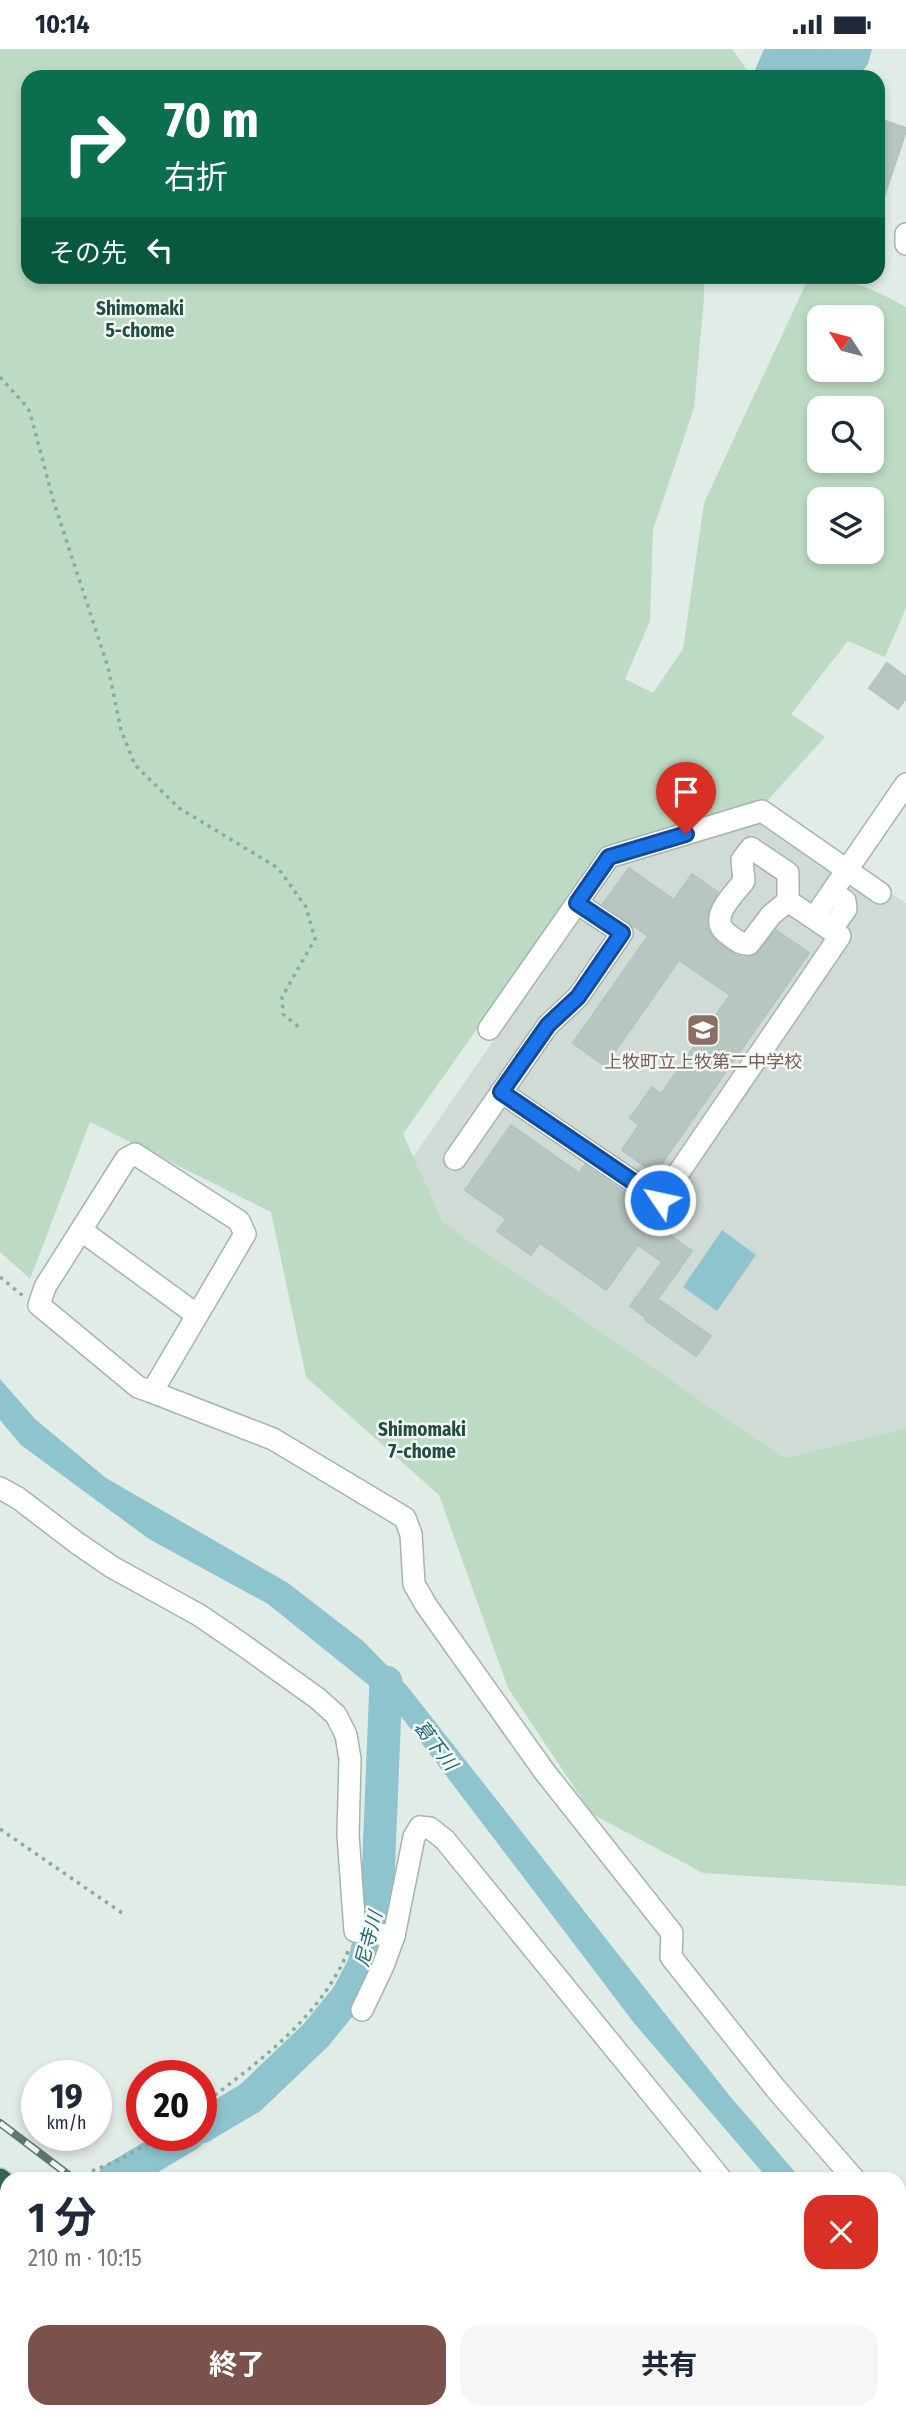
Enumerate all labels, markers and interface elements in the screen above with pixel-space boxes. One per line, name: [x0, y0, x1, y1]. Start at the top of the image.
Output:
text: 10:14: [35, 9, 90, 40]
text: 70 m: [164, 91, 259, 150]
icon: right: [49, 98, 140, 189]
text: 右折: [164, 158, 228, 196]
icon: left: [141, 231, 179, 269]
text: その先: [49, 238, 127, 269]
district label: Shimomaki 5-chome: [96, 297, 184, 342]
north arrow: [807, 305, 884, 381]
map controls: [807, 305, 884, 564]
button: search: [807, 396, 884, 473]
button: layers: [807, 487, 884, 564]
pin: [656, 762, 716, 834]
icon: arrive: [667, 773, 705, 811]
school or university icon: 上牧町立上牧第二中学校: [684, 1011, 722, 1049]
place label: 上牧町立上牧第二中学校: [604, 1051, 802, 1073]
position arrow: [623, 1163, 697, 1237]
district label: Shimomaki 7-chome: [378, 1418, 466, 1463]
water label: 葛下川: [409, 1716, 463, 1776]
water label: 尼寺川: [350, 1907, 387, 1970]
speed limit sign: 20: [126, 2060, 217, 2151]
text: 19: [50, 2075, 83, 2117]
text: km/h: [46, 2112, 87, 2134]
text: 1 分: [28, 2193, 97, 2243]
button: close: [804, 2195, 878, 2269]
text: 210 m · 10:15: [28, 2244, 142, 2272]
button: 終了: [28, 2325, 446, 2405]
button: 共有: [460, 2325, 878, 2405]

